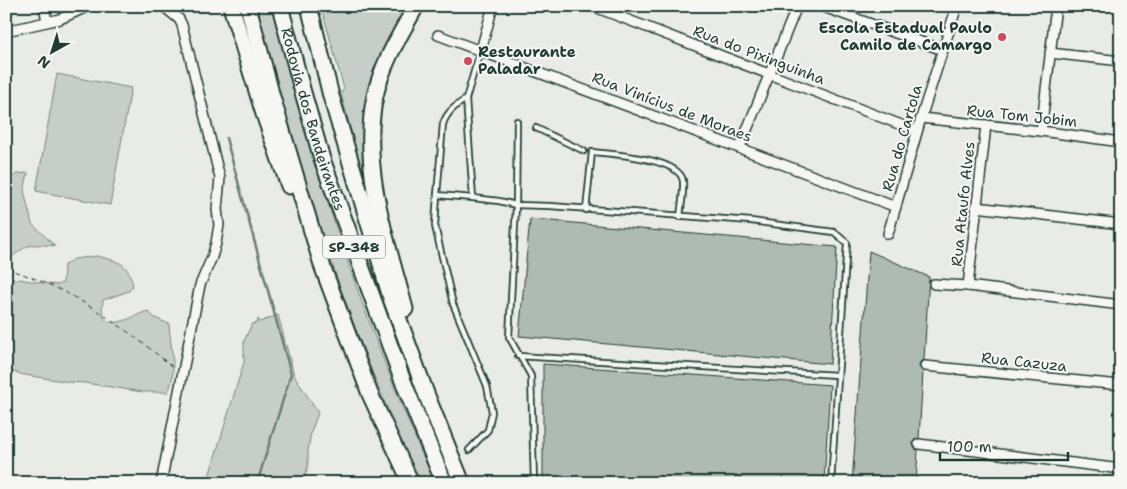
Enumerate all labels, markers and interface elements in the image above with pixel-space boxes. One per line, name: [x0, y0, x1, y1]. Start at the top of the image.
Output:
place label: Escola Estadual Paulo Camilo de Camargo: [818, 18, 992, 55]
street label: Rua do Pixinguinha: [690, 21, 828, 90]
street label: Rodovia dos Bandeirantes: [276, 26, 350, 213]
north arrow: [28, 28, 78, 78]
marker: Escola Estadual Paulo Camilo de Camargo: [996, 31, 1008, 43]
place label: Restaurante Paladar: [478, 42, 576, 79]
text: N: [34, 52, 54, 73]
marker: Restaurante Paladar: [462, 55, 474, 67]
street label: Rua Vinícius de Moraes: [589, 67, 755, 147]
street label: Rua do Cartola: [877, 82, 927, 194]
street label: Rua Tom Jobim: [966, 100, 1078, 132]
street label: Rua Ataufo Alves: [946, 140, 980, 268]
road number: SP-348: [323, 236, 385, 258]
street label: Rua Cazuza: [980, 348, 1069, 377]
scale bar: [940, 429, 1067, 461]
text: 100 m: [947, 437, 992, 457]

